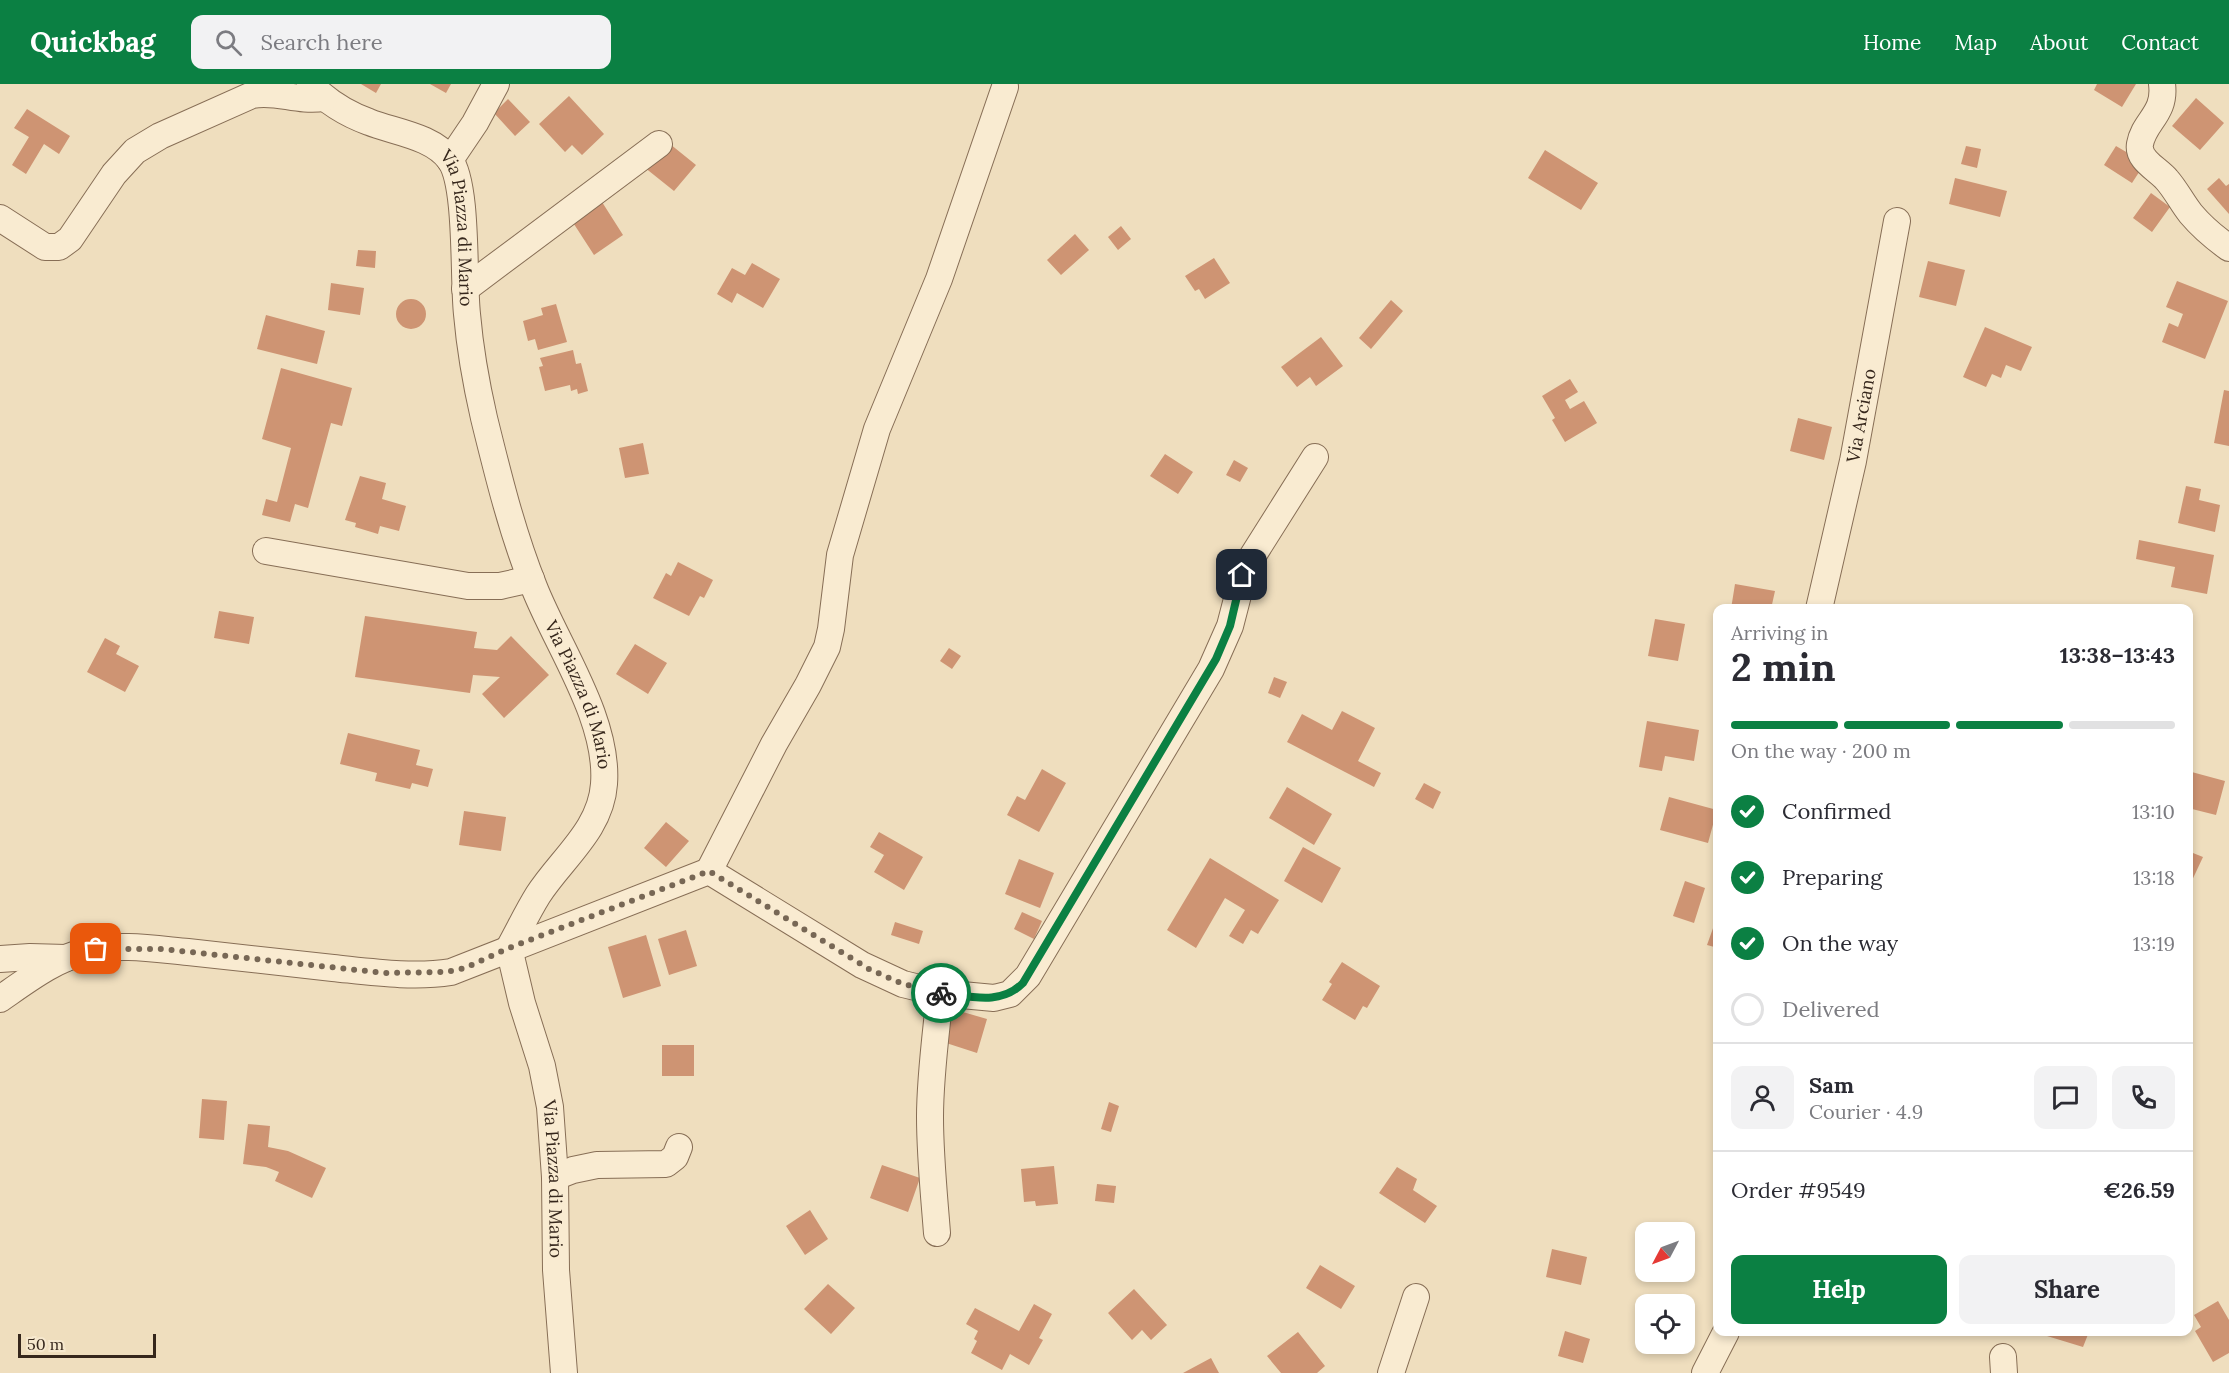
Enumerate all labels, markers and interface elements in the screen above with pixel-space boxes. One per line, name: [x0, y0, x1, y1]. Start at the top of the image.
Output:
search box: [191, 15, 611, 69]
text: Quickbag: [30, 24, 155, 60]
icon: search: [212, 26, 245, 59]
text: Search here: [260, 28, 383, 56]
text: Home: [1863, 29, 1921, 56]
text: Map: [1954, 29, 1997, 56]
text: About: [2030, 29, 2088, 56]
text: Contact: [2121, 29, 2199, 56]
street label: Via Piazza di Mario: [435, 144, 478, 307]
street label: Via Arciano: [1841, 367, 1881, 465]
pin: [1216, 549, 1267, 600]
icon: home: [1225, 558, 1258, 591]
street label: Via Piazza di Mario: [539, 616, 616, 770]
text: Arriving in: [1731, 620, 1828, 645]
text: 13:38–13:43: [2060, 641, 2175, 669]
text: 2 min: [1731, 642, 1836, 692]
text: On the way · 200 m: [1731, 738, 1911, 763]
icon: check: [1731, 795, 1764, 828]
text: Confirmed: [1782, 797, 1891, 825]
text: 13:10: [2132, 799, 2175, 824]
icon: check: [1731, 861, 1764, 894]
text: Preparing: [1782, 863, 1882, 891]
text: 13:18: [2133, 865, 2175, 890]
pin: [70, 923, 121, 974]
icon: check: [1731, 927, 1764, 960]
text: On the way: [1782, 929, 1898, 957]
text: 13:19: [2133, 931, 2175, 956]
icon: bag: [79, 932, 112, 965]
courier: [911, 963, 971, 1023]
icon: bike: [925, 977, 958, 1010]
text: Delivered: [1782, 995, 1880, 1023]
button: person: [1731, 1066, 1794, 1129]
button: chat: [2034, 1066, 2097, 1129]
button: phone: [2112, 1066, 2175, 1129]
text: Sam: [1809, 1071, 1854, 1099]
street label: Via Piazza di Mario: [538, 1097, 568, 1258]
text: Courier · 4.9: [1809, 1099, 1923, 1124]
text: Order #9549: [1731, 1176, 1866, 1204]
text: €26.59: [2103, 1176, 2175, 1204]
north arrow: [1635, 1222, 1695, 1282]
map controls: [1635, 1222, 1695, 1354]
button: Help: [1731, 1255, 1947, 1324]
button: Share: [1959, 1255, 2175, 1324]
button: locate: [1635, 1294, 1695, 1354]
scale bar: [18, 1331, 156, 1358]
text: 50 m: [27, 1334, 64, 1354]

